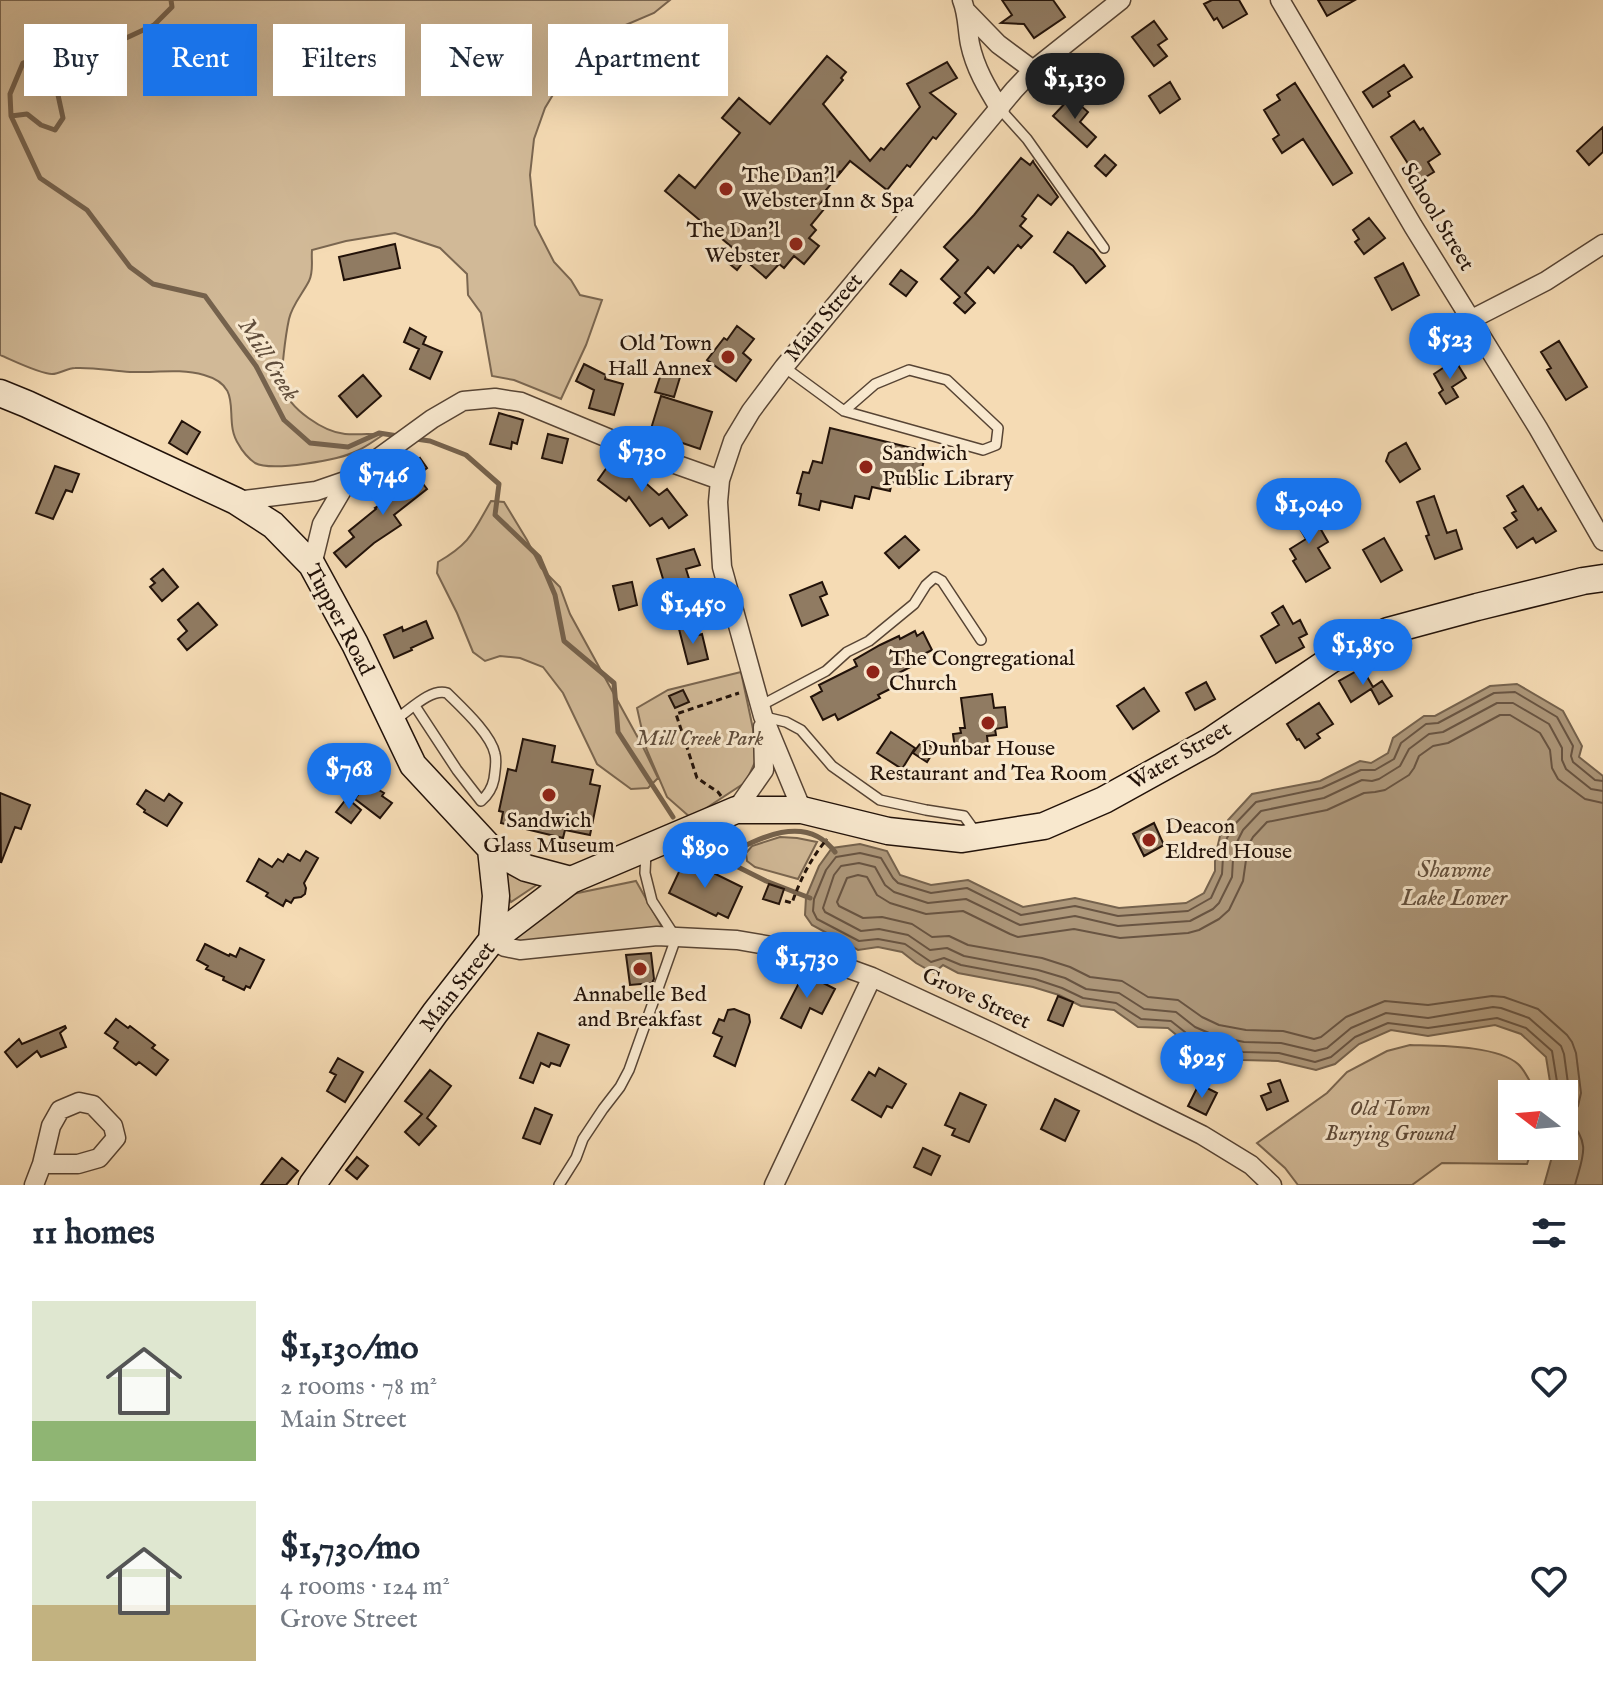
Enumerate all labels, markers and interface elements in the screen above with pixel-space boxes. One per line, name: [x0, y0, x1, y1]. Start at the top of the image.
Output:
chip: Buy: [24, 24, 127, 96]
chip: Rent: [143, 24, 257, 96]
chip: Filters: [273, 24, 405, 96]
chip: New: [421, 24, 532, 96]
chip: Apartment: [548, 24, 728, 96]
pin: $1,130: [1010, 53, 1140, 121]
text: $1,130: [1043, 62, 1107, 95]
street label: School Street: [1394, 158, 1481, 277]
place label: The Dan'l Webster Inn & Spa: [742, 162, 914, 215]
marker: The Dan'l Webster Inn & Spa: [717, 180, 735, 198]
place label: The Dan'l Webster: [686, 217, 780, 270]
marker: The Dan'l Webster: [787, 235, 805, 253]
street label: Main Street: [779, 268, 869, 368]
water label: Mill Creek: [230, 313, 306, 408]
pin: $523: [1403, 313, 1497, 381]
text: $523: [1427, 322, 1473, 355]
place label: Old Town Hall Annex: [608, 330, 712, 383]
marker: Old Town Hall Annex: [719, 348, 737, 366]
pin: $730: [595, 426, 689, 494]
text: $730: [617, 435, 667, 468]
place label: Sandwich Public Library: [882, 440, 1014, 493]
pin: $746: [336, 449, 430, 517]
text: $746: [358, 458, 408, 491]
marker: Sandwich Public Library: [857, 458, 875, 476]
pin: $1,040: [1244, 478, 1374, 546]
text: $1,040: [1274, 487, 1344, 520]
street label: Tupper Road: [298, 560, 380, 681]
pin: $1,450: [628, 578, 758, 646]
text: $1,450: [660, 587, 726, 620]
pin: $1,850: [1298, 619, 1428, 687]
text: $1,850: [1331, 628, 1395, 661]
place label: The Congregational Church: [889, 645, 1075, 698]
marker: The Congregational Church: [864, 663, 882, 681]
marker: Dunbar House Restaurant and Tea Room: [979, 714, 997, 732]
street label: Water Street: [1124, 715, 1237, 797]
park label: Mill Creek Park: [636, 725, 764, 753]
place label: Dunbar House Restaurant and Tea Room: [869, 735, 1107, 788]
pin: $768: [302, 743, 396, 811]
text: $768: [325, 752, 373, 785]
marker: Sandwich Glass Museum: [540, 786, 558, 804]
place label: Sandwich Glass Museum: [483, 807, 615, 860]
place label: Deacon Eldred House: [1165, 813, 1292, 866]
pin: $890: [658, 822, 752, 890]
text: $890: [681, 831, 729, 864]
marker: Deacon Eldred House: [1140, 831, 1158, 849]
water label: Shawme Lake Lower: [1400, 855, 1509, 914]
pin: $1,730: [742, 932, 872, 1000]
street label: Main Street: [414, 936, 502, 1038]
text: $1,730: [775, 941, 839, 974]
marker: Annabelle Bed and Breakfast: [631, 960, 649, 978]
street label: Grove Street: [917, 962, 1035, 1036]
place label: Annabelle Bed and Breakfast: [573, 981, 707, 1034]
pin: $925: [1155, 1032, 1249, 1100]
text: $925: [1178, 1041, 1226, 1074]
north arrow: [1498, 1080, 1578, 1160]
map controls: [1498, 1080, 1578, 1160]
park label: Old Town Burying Ground: [1325, 1095, 1457, 1148]
icon: filters: [1527, 1211, 1571, 1255]
text: 11 homes: [32, 1212, 155, 1255]
text: $1,130/mo: [280, 1327, 419, 1370]
icon: home: [96, 1333, 192, 1429]
icon: heart: [1527, 1359, 1571, 1403]
text: 2 rooms · 78 m²: [280, 1370, 437, 1403]
text: Main Street: [280, 1403, 407, 1436]
text: $1,730/mo: [280, 1527, 420, 1570]
icon: home: [96, 1533, 192, 1629]
icon: heart: [1527, 1559, 1571, 1603]
text: 4 rooms · 124 m²: [280, 1570, 450, 1603]
text: Grove Street: [280, 1603, 418, 1636]

